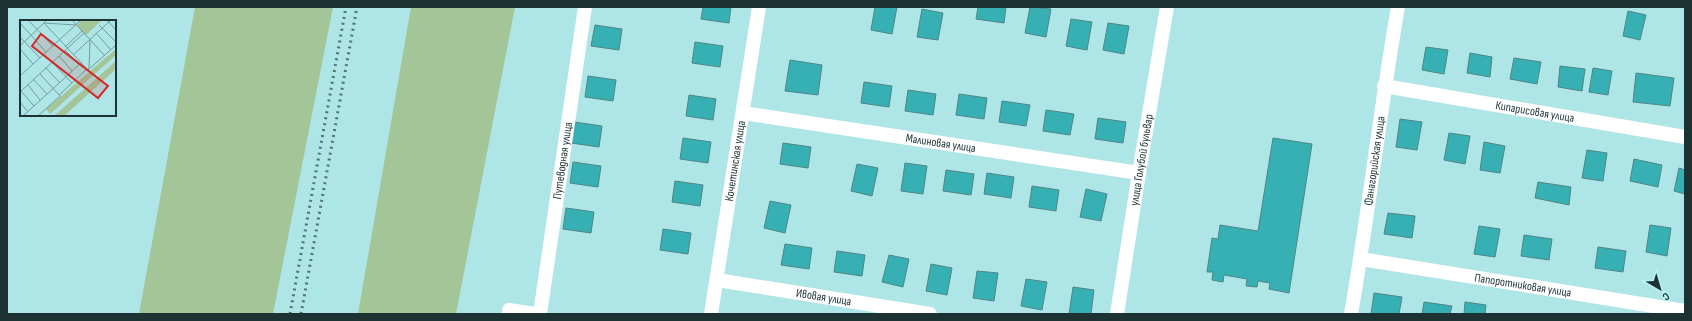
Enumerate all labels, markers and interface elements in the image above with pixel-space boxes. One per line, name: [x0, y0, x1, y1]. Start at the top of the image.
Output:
inset map: [20, 20, 116, 116]
street label: Кипарисовая улица: [1494, 98, 1576, 126]
street label: улица Голубой бульвар: [1127, 113, 1156, 207]
street label: Фанагорийская улица: [1361, 115, 1388, 207]
street label: Кочетинская улица: [721, 119, 749, 202]
street label: Путеводная улица: [549, 121, 576, 200]
street label: Малиновая улица: [905, 130, 977, 156]
north arrow: [1640, 269, 1680, 309]
street label: Папоротниковая улица: [1474, 270, 1573, 300]
street label: Ивовая улица: [795, 285, 853, 309]
text: С: [1659, 290, 1672, 304]

